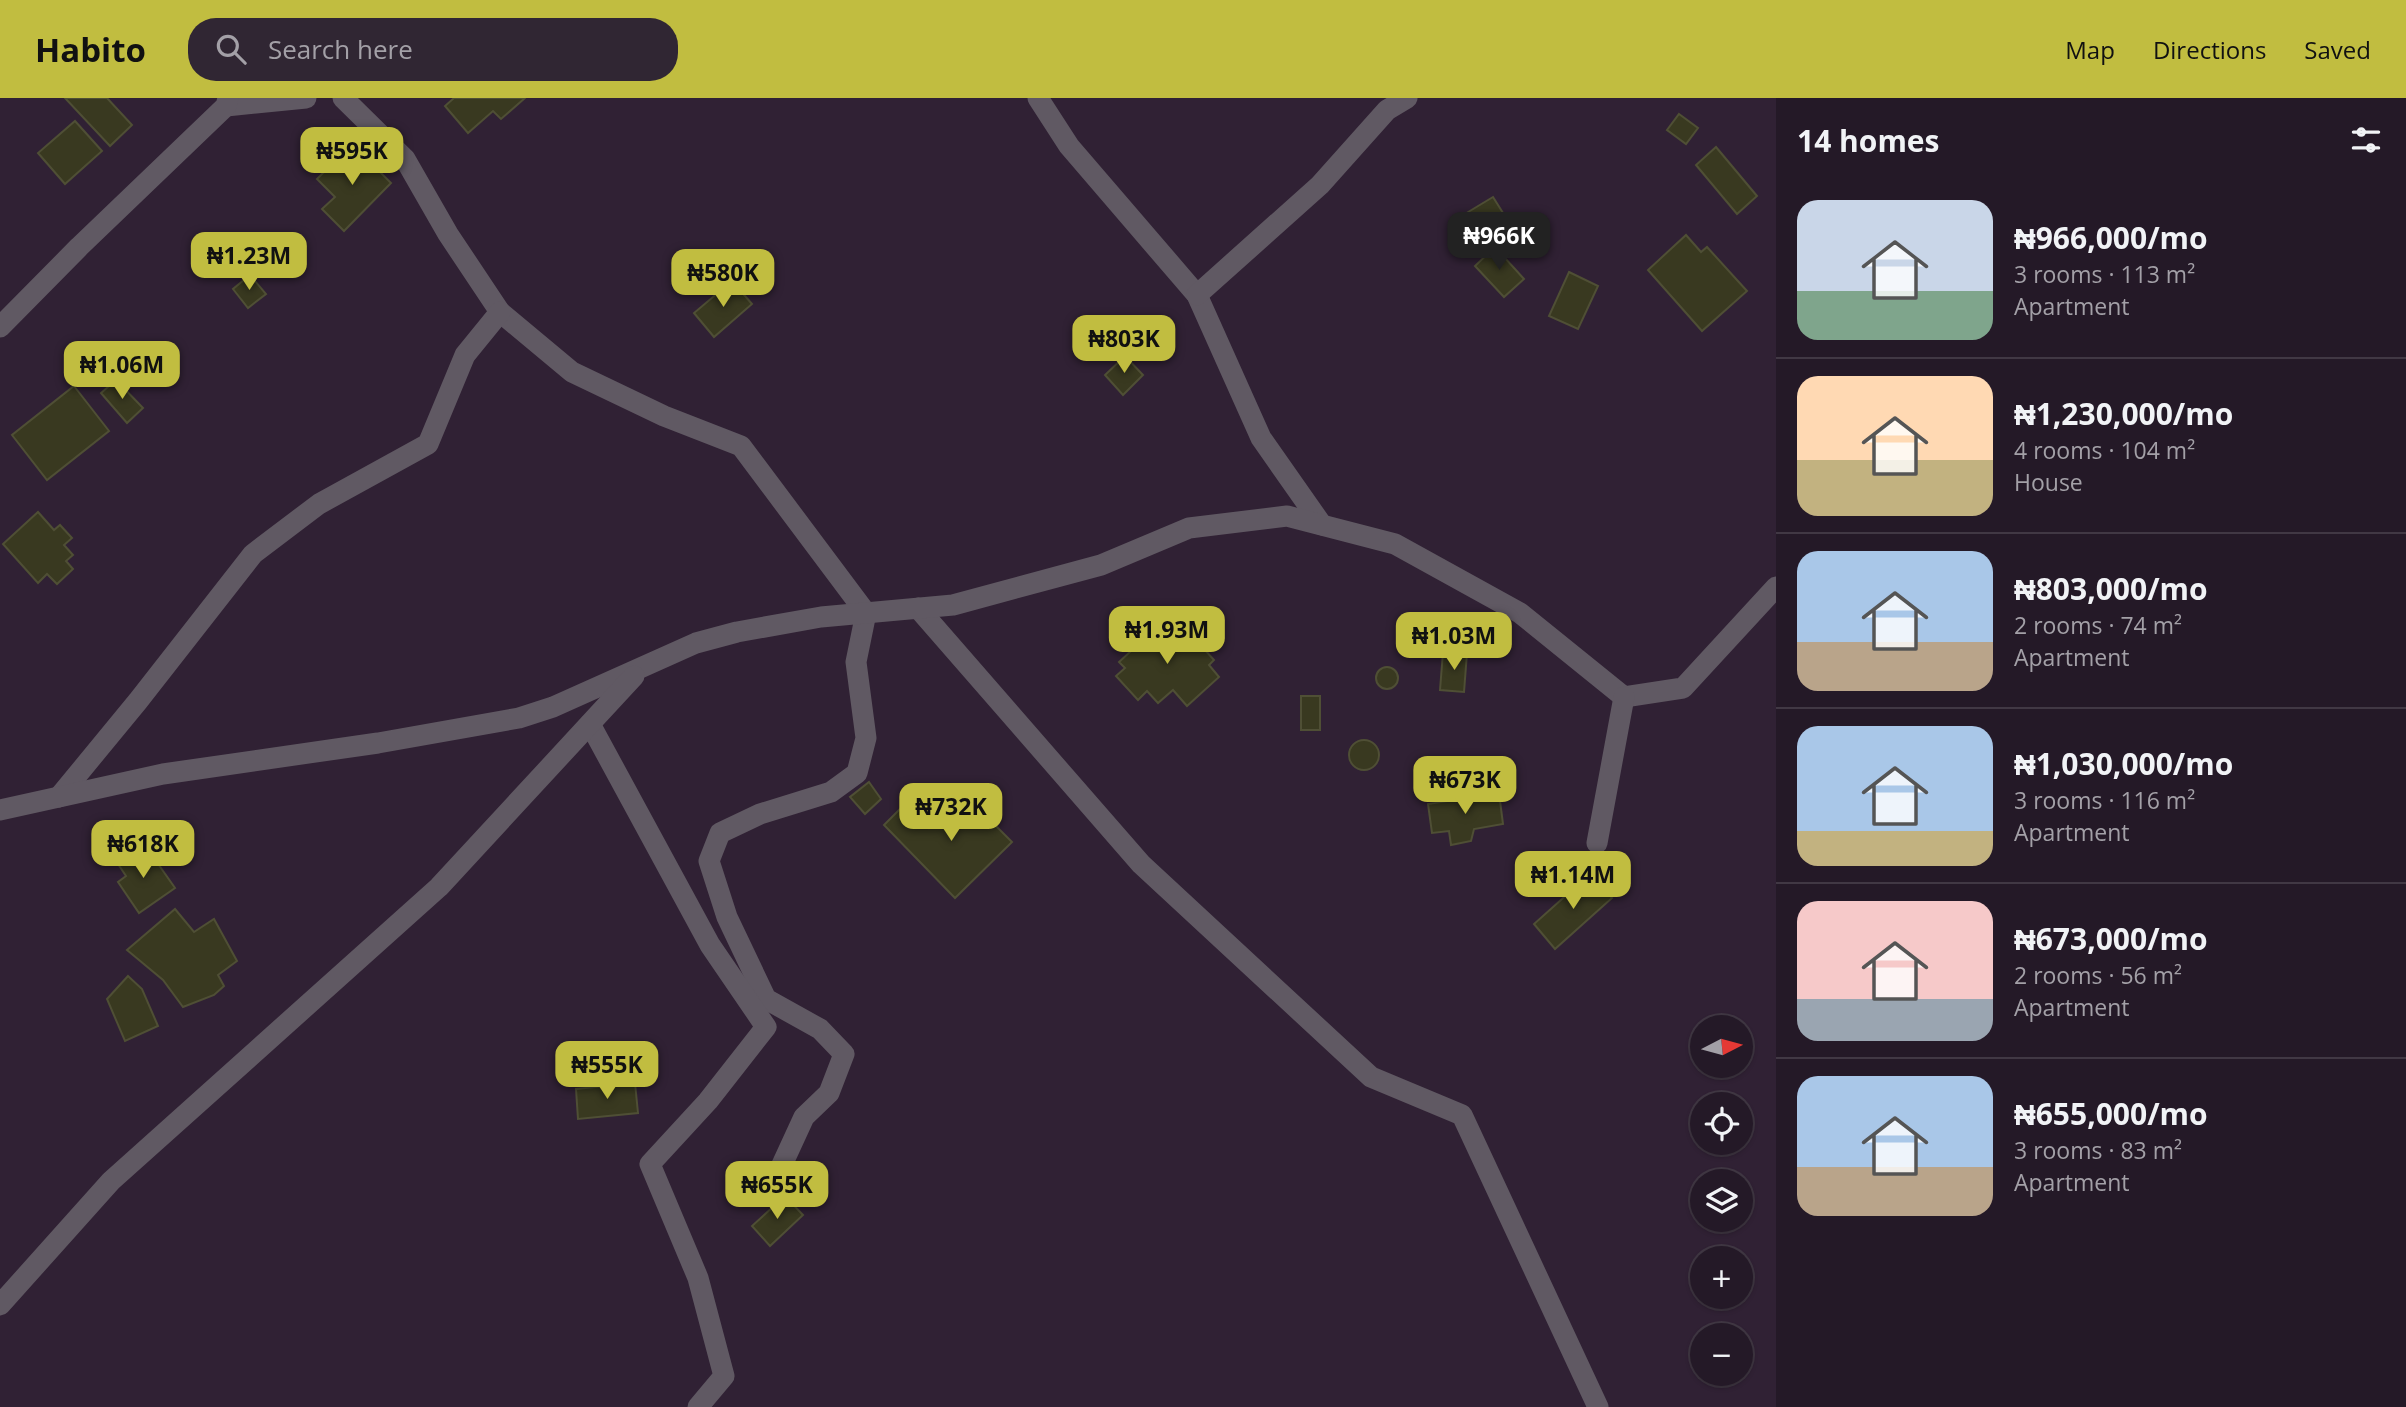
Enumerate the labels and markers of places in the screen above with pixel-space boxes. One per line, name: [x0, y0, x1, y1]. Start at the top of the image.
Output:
pin: ₦595K: [303, 127, 401, 187]
pin: ₦966K: [1450, 212, 1548, 272]
pin: ₦1.23M: [192, 232, 306, 292]
pin: ₦580K: [674, 250, 772, 309]
pin: ₦803K: [1075, 316, 1173, 375]
pin: ₦1.06M: [65, 342, 179, 401]
pin: ₦1.93M: [1110, 606, 1224, 666]
pin: ₦1.03M: [1397, 612, 1511, 672]
pin: ₦673K: [1416, 756, 1514, 816]
pin: ₦732K: [902, 784, 1000, 843]
pin: ₦618K: [94, 820, 192, 880]
pin: ₦1.14M: [1516, 852, 1630, 911]
pin: ₦555K: [558, 1042, 656, 1101]
pin: ₦655K: [728, 1162, 826, 1221]

